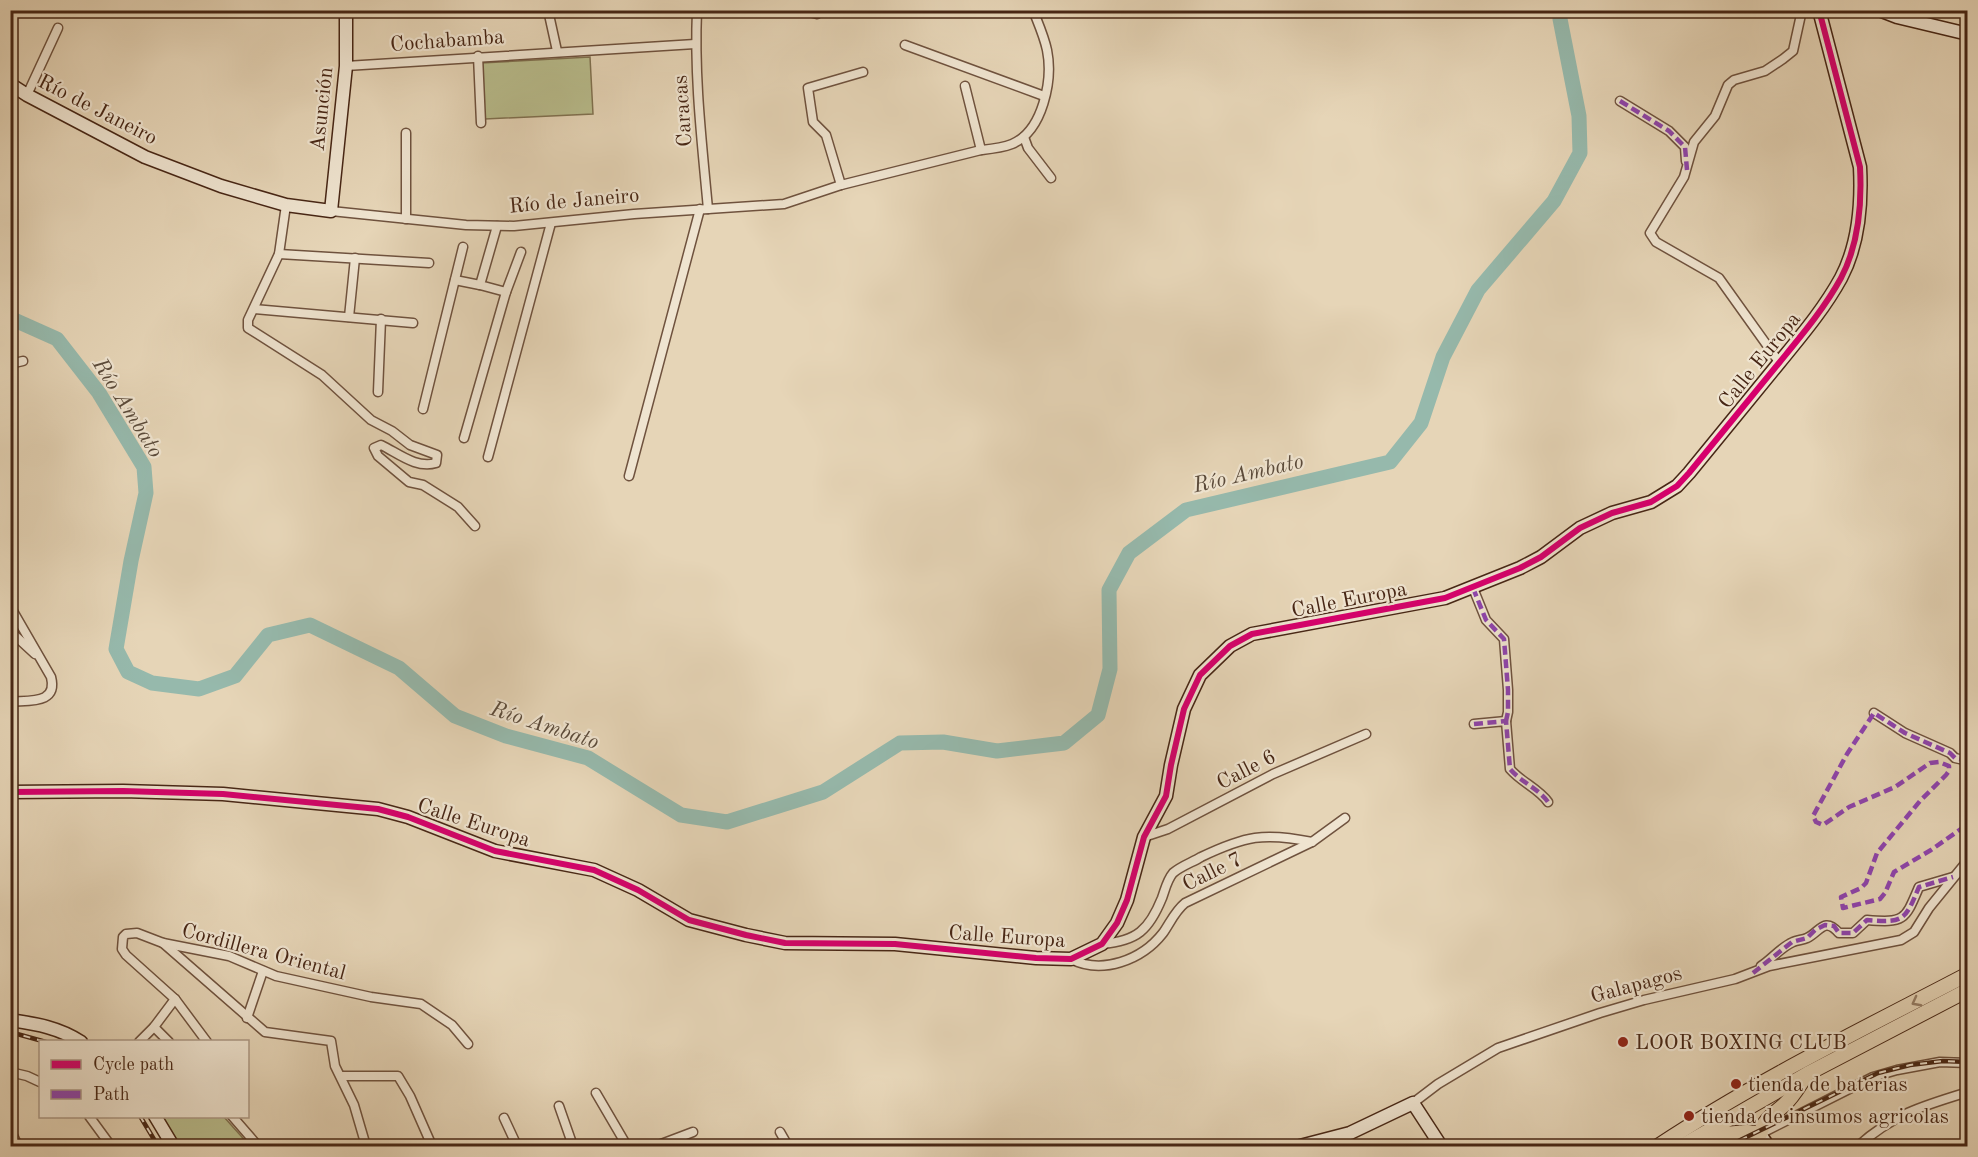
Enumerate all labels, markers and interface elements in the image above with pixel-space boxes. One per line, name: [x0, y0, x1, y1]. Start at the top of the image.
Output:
street label: Cochabamba: [389, 27, 505, 56]
street label: Asunción: [308, 66, 337, 152]
street label: Río de Janeiro: [34, 71, 160, 149]
street label: Caracas: [671, 74, 696, 148]
street label: Río de Janeiro: [508, 185, 640, 218]
street label: Calle Europa: [1715, 309, 1805, 413]
water label: Río Ambato: [88, 354, 167, 462]
water label: Río Ambato: [1190, 451, 1306, 498]
street label: Calle Europa: [1290, 579, 1409, 622]
water label: Río Ambato: [486, 698, 601, 754]
street label: Calle 6: [1214, 747, 1280, 794]
street label: Calle Europa: [415, 795, 533, 852]
street label: Calle 7: [1180, 849, 1246, 896]
street label: Cordillera Oriental: [179, 920, 348, 985]
street label: Calle Europa: [948, 923, 1066, 952]
street label: Galapagos: [1588, 963, 1684, 1008]
one-way arrow: [1911, 995, 1922, 1006]
place label: LOOR BOXING CLUB: [1635, 1033, 1847, 1054]
marker: LOOR BOXING CLUB: [1616, 1035, 1630, 1049]
legend: [39, 1040, 249, 1118]
text: Cycle path: [93, 1056, 174, 1074]
place label: tienda de baterias: [1748, 1075, 1908, 1096]
marker: tienda de baterias: [1729, 1077, 1743, 1091]
text: Path: [93, 1086, 130, 1104]
place label: tienda de insumos agricolas: [1701, 1107, 1949, 1128]
marker: tienda de insumos agricolas: [1682, 1109, 1696, 1123]

